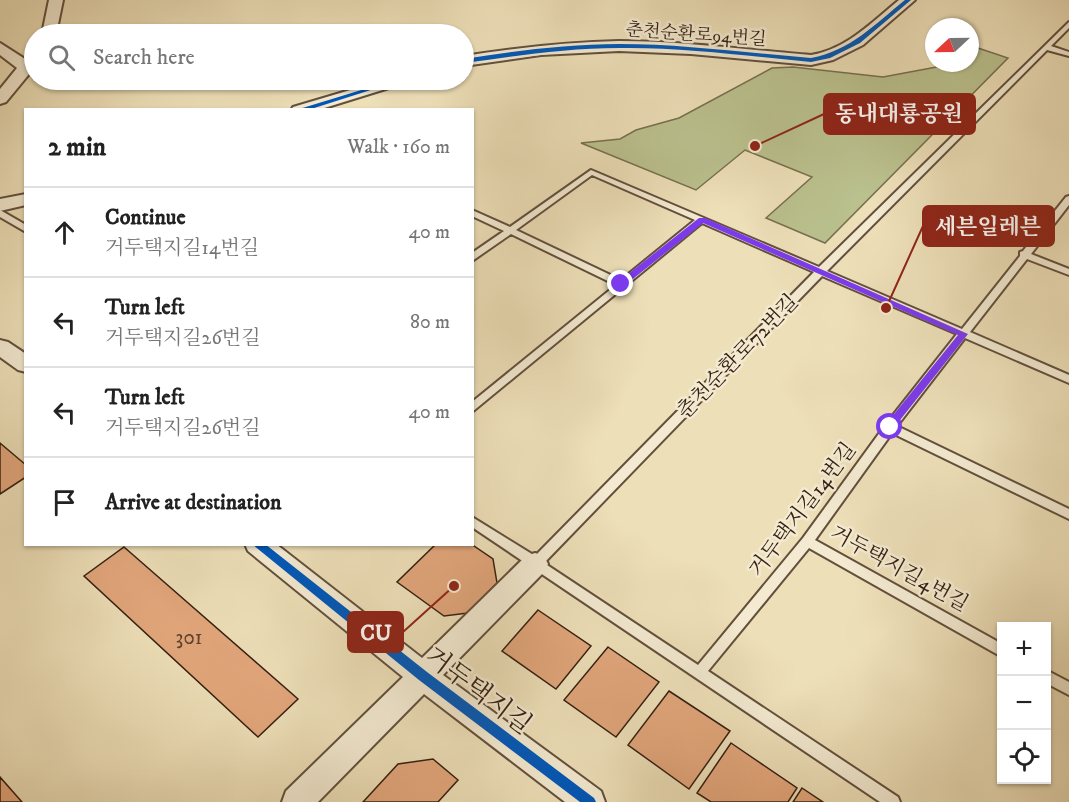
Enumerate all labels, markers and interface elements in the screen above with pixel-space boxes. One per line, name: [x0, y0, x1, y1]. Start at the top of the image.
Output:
north arrow: [925, 18, 979, 72]
street label: 춘천순환로94번길: [625, 19, 767, 51]
search box: [24, 24, 474, 90]
icon: search: [45, 41, 78, 74]
text: Search here: [93, 44, 195, 71]
callout: 동내대룡공원: [824, 94, 975, 134]
text: 동내대룡공원: [835, 101, 963, 128]
text: 2 min: [48, 131, 106, 164]
text: Walk · 160 m: [347, 135, 450, 160]
text: Continue: [105, 204, 186, 231]
callout: 세븐일레븐: [923, 206, 1054, 246]
text: 세븐일레븐: [935, 214, 1041, 241]
icon: ahead: [48, 216, 81, 249]
text: 40 m: [408, 220, 450, 245]
text: 거두택지길14번길: [105, 236, 259, 261]
route end: [607, 270, 633, 296]
street label: 춘천순환로72번길: [672, 289, 804, 425]
text: Turn left: [105, 294, 185, 321]
icon: left: [48, 306, 81, 339]
text: 80 m: [410, 310, 450, 335]
text: 거두택지길26번길: [105, 326, 260, 351]
text: Turn left: [105, 384, 185, 411]
icon: left: [48, 396, 81, 429]
text: 40 m: [408, 400, 450, 425]
route start: [876, 413, 902, 439]
text: 거두택지길26번길: [105, 416, 260, 441]
street label: 거두택지길14번길: [744, 438, 862, 582]
icon: arrive: [48, 486, 81, 519]
text: Arrive at destination: [105, 489, 282, 516]
street label: 거두택지길4번길: [825, 520, 973, 618]
callout: CU: [348, 612, 403, 652]
text: CU: [360, 620, 392, 647]
map controls: [997, 622, 1051, 784]
button: +: [997, 622, 1051, 676]
house number: 301: [176, 625, 202, 651]
street label: 거두택지길: [418, 640, 538, 742]
button: −: [997, 676, 1051, 730]
button: locate: [997, 730, 1051, 784]

